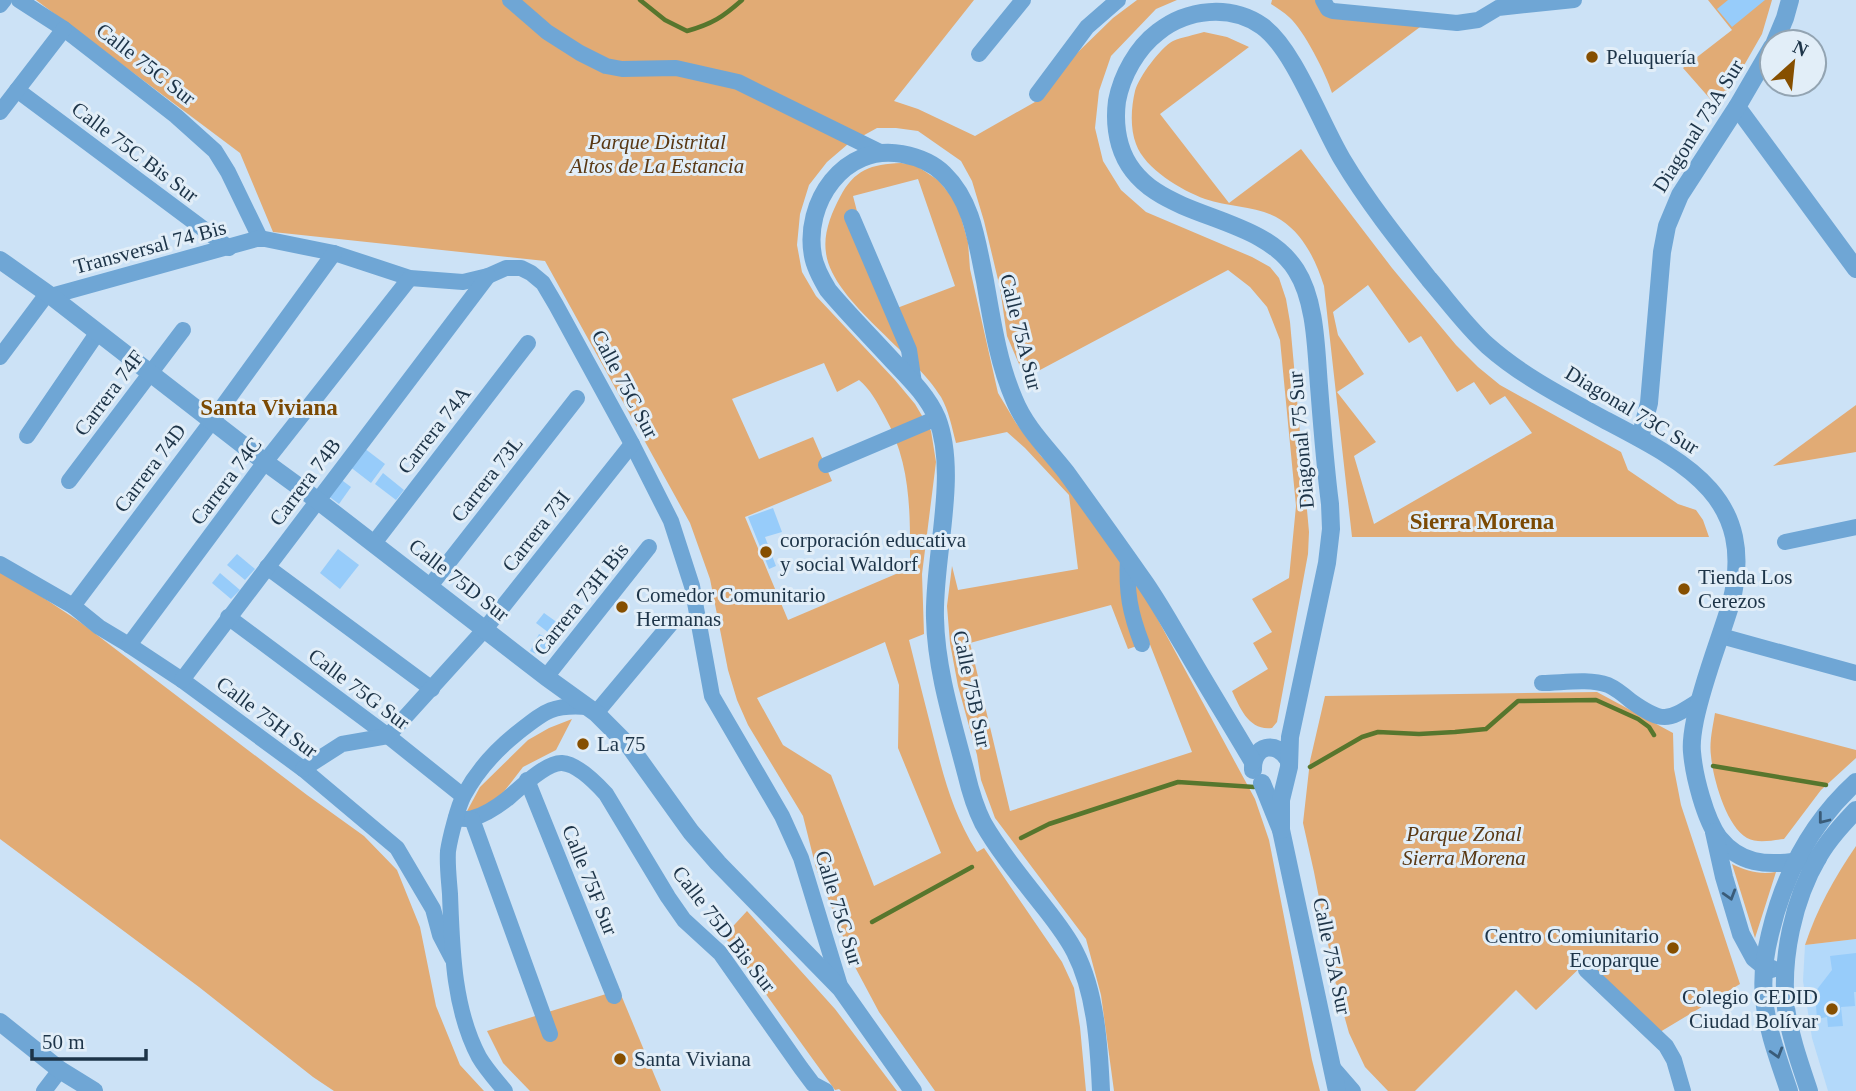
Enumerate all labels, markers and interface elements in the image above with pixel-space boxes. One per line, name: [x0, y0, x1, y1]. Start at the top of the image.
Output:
street label: Calle 75C Sur: [92, 18, 200, 110]
north arrow: [1758, 28, 1828, 98]
text: N: [1790, 36, 1812, 61]
place label: Peluquería: [1606, 45, 1696, 69]
marker: Peluquería: [1584, 49, 1600, 65]
street label: Diagonal 73A Sur: [1648, 55, 1748, 197]
street label: Calle 75C Bis Sur: [67, 97, 203, 207]
park label: Parque Distrital Altos de La Estancia: [568, 130, 744, 178]
street label: Transversal 74 Bis: [71, 215, 229, 279]
street label: Calle 75A Sur: [995, 271, 1047, 393]
street label: Calle 75C Sur: [586, 326, 664, 442]
street label: Carrera 74F: [69, 345, 149, 441]
street label: Diagonal 73C Sur: [1561, 361, 1703, 459]
street label: Diagonal 75 Sur: [1283, 370, 1319, 510]
street label: Carrera 74A: [392, 381, 476, 479]
district label: Santa Viviana: [200, 395, 338, 420]
street label: Carrera 74D: [109, 419, 191, 517]
street label: Carrera 73L: [446, 431, 528, 527]
street label: Carrera 74C: [185, 433, 267, 529]
street label: Carrera 74B: [264, 434, 346, 530]
street label: Carrera 73I: [497, 486, 575, 576]
district label: Sierra Morena: [1410, 509, 1555, 534]
place label: corporación educativa y social Waldorf: [780, 528, 967, 576]
street label: Calle 75D Sur: [404, 534, 514, 626]
street label: Carrera 73H Bis: [528, 538, 634, 660]
marker: corporación educativa y social Waldorf: [758, 544, 774, 560]
place label: Tienda Los Cerezos: [1698, 565, 1792, 613]
marker: Tienda Los Cerezos: [1676, 581, 1692, 597]
place label: Comedor Comunitario Hermanas: [636, 583, 826, 631]
marker: Comedor Comunitario Hermanas: [614, 599, 630, 615]
street label: Calle 75B Sur: [948, 628, 996, 750]
street label: Calle 75G Sur: [304, 643, 414, 735]
street label: Calle 75H Sur: [212, 671, 322, 763]
place label: La 75: [597, 732, 645, 756]
marker: La 75: [575, 736, 591, 752]
one-way arrow: [1818, 812, 1831, 824]
street label: Calle 75F Sur: [557, 821, 623, 939]
park label: Parque Zonal Sierra Morena: [1402, 822, 1526, 870]
street label: Calle 75C Sur: [810, 848, 868, 968]
street label: Calle 75D Bis Sur: [667, 861, 781, 997]
one-way arrow: [1721, 889, 1736, 901]
street label: Calle 75A Sur: [1308, 895, 1356, 1017]
place label: Centro Comiunitario Ecoparque: [1485, 924, 1659, 972]
marker: Centro Comiunitario Ecoparque: [1665, 940, 1681, 956]
place label: Colegio CEDID Ciudad Bolívar: [1682, 985, 1818, 1033]
marker: Colegio CEDID Ciudad Bolívar: [1824, 1001, 1840, 1017]
scale bar: [32, 1018, 145, 1062]
text: 50 m: [42, 1030, 85, 1054]
place label: Santa Viviana: [634, 1047, 751, 1071]
one-way arrow: [1769, 1047, 1783, 1059]
marker: Santa Viviana: [612, 1051, 628, 1067]

